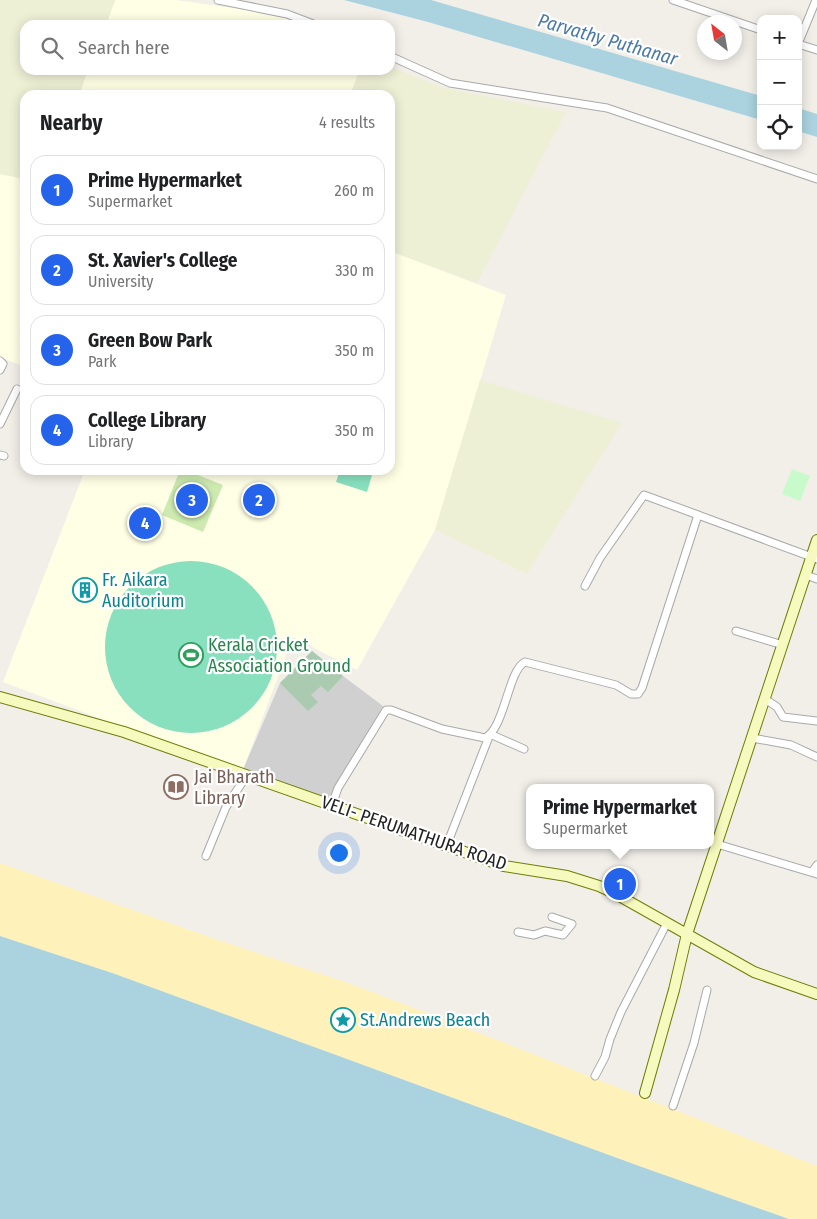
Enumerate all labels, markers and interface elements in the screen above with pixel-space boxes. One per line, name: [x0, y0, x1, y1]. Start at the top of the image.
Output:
water label: Parvathy Puthanar: [535, 9, 682, 71]
north arrow: [697, 15, 742, 60]
map controls: [757, 15, 802, 150]
button: +: [757, 15, 802, 60]
search box: [20, 20, 395, 75]
icon: search: [38, 34, 66, 62]
text: Search here: [78, 36, 170, 59]
button: −: [757, 60, 802, 105]
button: locate: [757, 105, 802, 150]
text: Nearby: [40, 110, 102, 136]
text: 4 results: [319, 113, 375, 132]
text: Prime Hypermarket: [88, 169, 242, 192]
text: 1: [54, 181, 60, 200]
text: 260 m: [335, 181, 374, 200]
text: Supermarket: [88, 192, 172, 211]
text: St. Xavier's College: [88, 249, 237, 272]
text: 2: [53, 261, 61, 280]
text: 330 m: [335, 261, 374, 280]
text: University: [88, 272, 153, 291]
text: Green Bow Park: [88, 329, 212, 352]
text: 3: [53, 341, 61, 360]
text: 350 m: [335, 341, 374, 360]
text: Park: [88, 352, 116, 371]
text: College Library: [88, 409, 206, 432]
text: 4: [53, 421, 61, 440]
text: 350 m: [335, 421, 374, 440]
text: Library: [88, 432, 133, 451]
pin: 3: [176, 481, 208, 519]
pin: 2: [243, 481, 275, 519]
pin: 4: [129, 504, 161, 542]
place label: Fr. Aikara Auditorium: [102, 569, 184, 612]
building icon: Fr. Aikara Auditorium: [72, 577, 98, 603]
place label: Kerala Cricket Association Ground: [208, 634, 351, 677]
sports icon: Kerala Cricket Association Ground: [178, 642, 204, 668]
place label: Jai Bharath Library: [194, 766, 275, 809]
library icon: Jai Bharath Library: [163, 774, 189, 800]
popup: [526, 784, 714, 849]
street label: VELI- PERUMATHURA ROAD: [318, 791, 510, 875]
text: Prime Hypermarket: [543, 796, 697, 819]
text: Supermarket: [543, 819, 628, 838]
your location: [326, 840, 352, 866]
pin: 1: [604, 865, 636, 903]
place icon: St.Andrews Beach: [330, 1007, 356, 1033]
place label: St.Andrews Beach: [360, 1009, 490, 1031]

